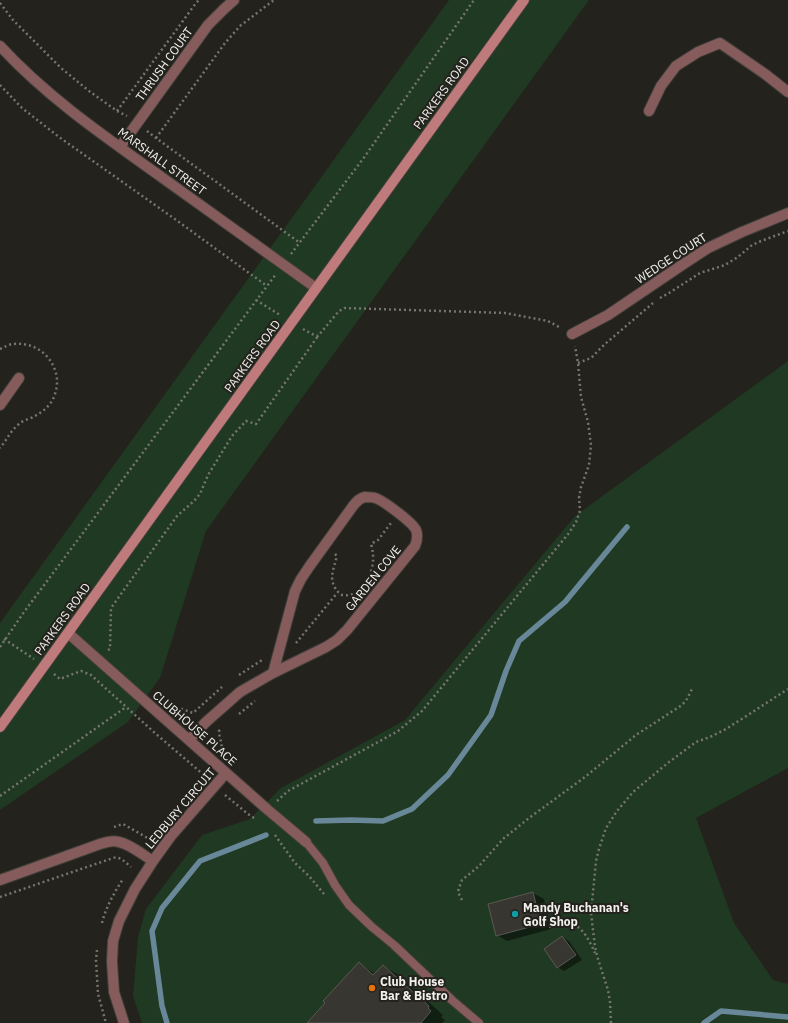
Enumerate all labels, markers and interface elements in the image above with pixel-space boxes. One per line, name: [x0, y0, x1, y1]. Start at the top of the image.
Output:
street label: THRUSH COURT: [132, 24, 196, 104]
street label: PARKERS ROAD: [410, 54, 472, 132]
street label: MARSHALL STREET: [115, 124, 209, 198]
street label: WEDGE COURT: [632, 229, 710, 287]
street label: PARKERS ROAD: [221, 317, 283, 395]
street label: GARDEN COVE: [342, 542, 404, 614]
street label: PARKERS ROAD: [31, 580, 93, 658]
street label: CLUBHOUSE PLACE: [150, 687, 240, 769]
street label: LEDBURY CIRCUIT: [142, 764, 218, 852]
place label: Mandy Buchanan's Golf Shop: [523, 900, 629, 929]
marker: Mandy Buchanan's Golf Shop: [510, 909, 520, 919]
place label: Club House Bar & Bistro: [380, 974, 448, 1003]
marker: Club House Bar & Bistro: [367, 983, 377, 993]

